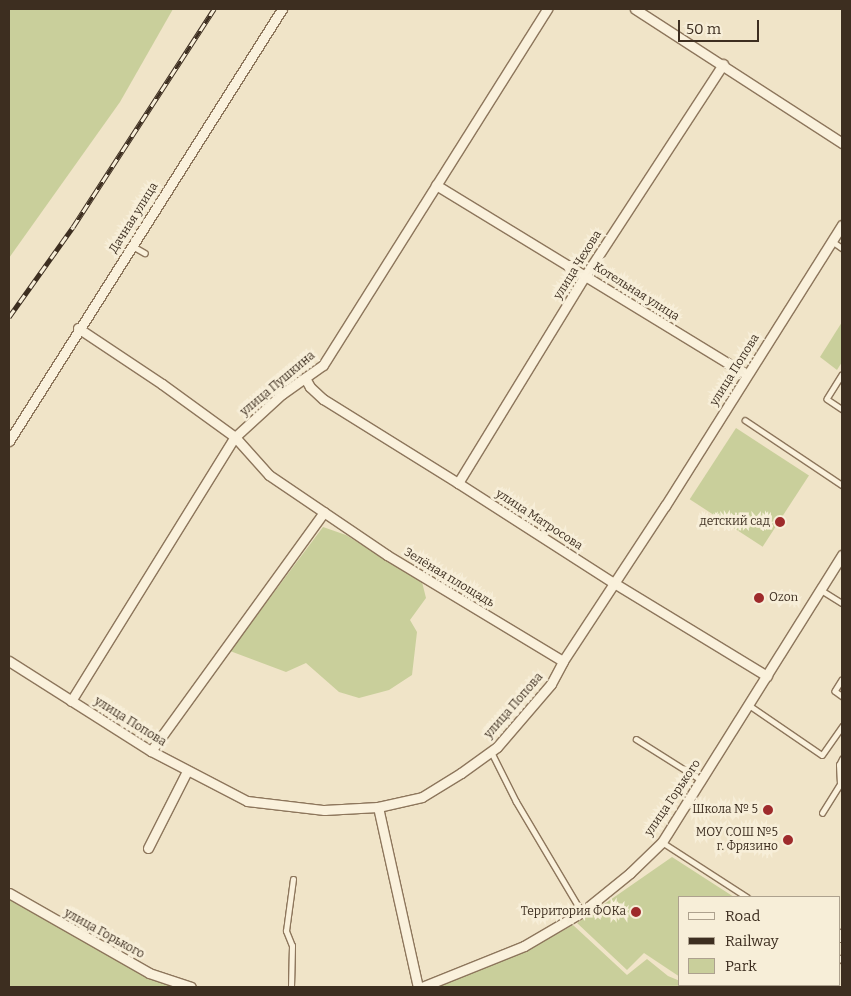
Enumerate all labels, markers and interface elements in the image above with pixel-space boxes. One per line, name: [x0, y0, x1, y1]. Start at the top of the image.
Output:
scale bar: [681, 10, 762, 42]
text: 50 m: [686, 20, 721, 38]
street label: Дачная улица: [107, 180, 161, 256]
street label: улица Чехова: [551, 228, 605, 302]
street label: Котельная улица: [590, 260, 682, 324]
street label: улица Попова: [707, 331, 763, 409]
street label: улица Пушкина: [238, 349, 318, 419]
street label: улица Матросова: [493, 487, 585, 553]
place label: детский сад: [700, 515, 770, 529]
marker: детский сад: [774, 516, 786, 528]
street label: Зелёная площадь: [401, 545, 497, 611]
place label: Ozon: [769, 591, 798, 605]
marker: Ozon: [753, 592, 765, 604]
street label: улица Попова: [482, 670, 546, 742]
street label: улица Попова: [91, 694, 169, 750]
street label: улица Горького: [642, 757, 704, 839]
place label: Школа № 5: [692, 803, 758, 817]
marker: Школа № 5: [762, 804, 774, 816]
place label: МОУ СОШ №5 г. Фрязино: [696, 826, 778, 854]
marker: МОУ СОШ №5 г. Фрязино: [782, 834, 794, 846]
legend: [678, 896, 841, 986]
place label: Территория ФОКа: [521, 905, 626, 919]
street label: улица Горького: [61, 906, 147, 962]
marker: Территория ФОКа: [630, 906, 642, 918]
text: Road: [725, 907, 760, 925]
text: Railway: [725, 932, 779, 950]
text: Park: [725, 957, 757, 975]

